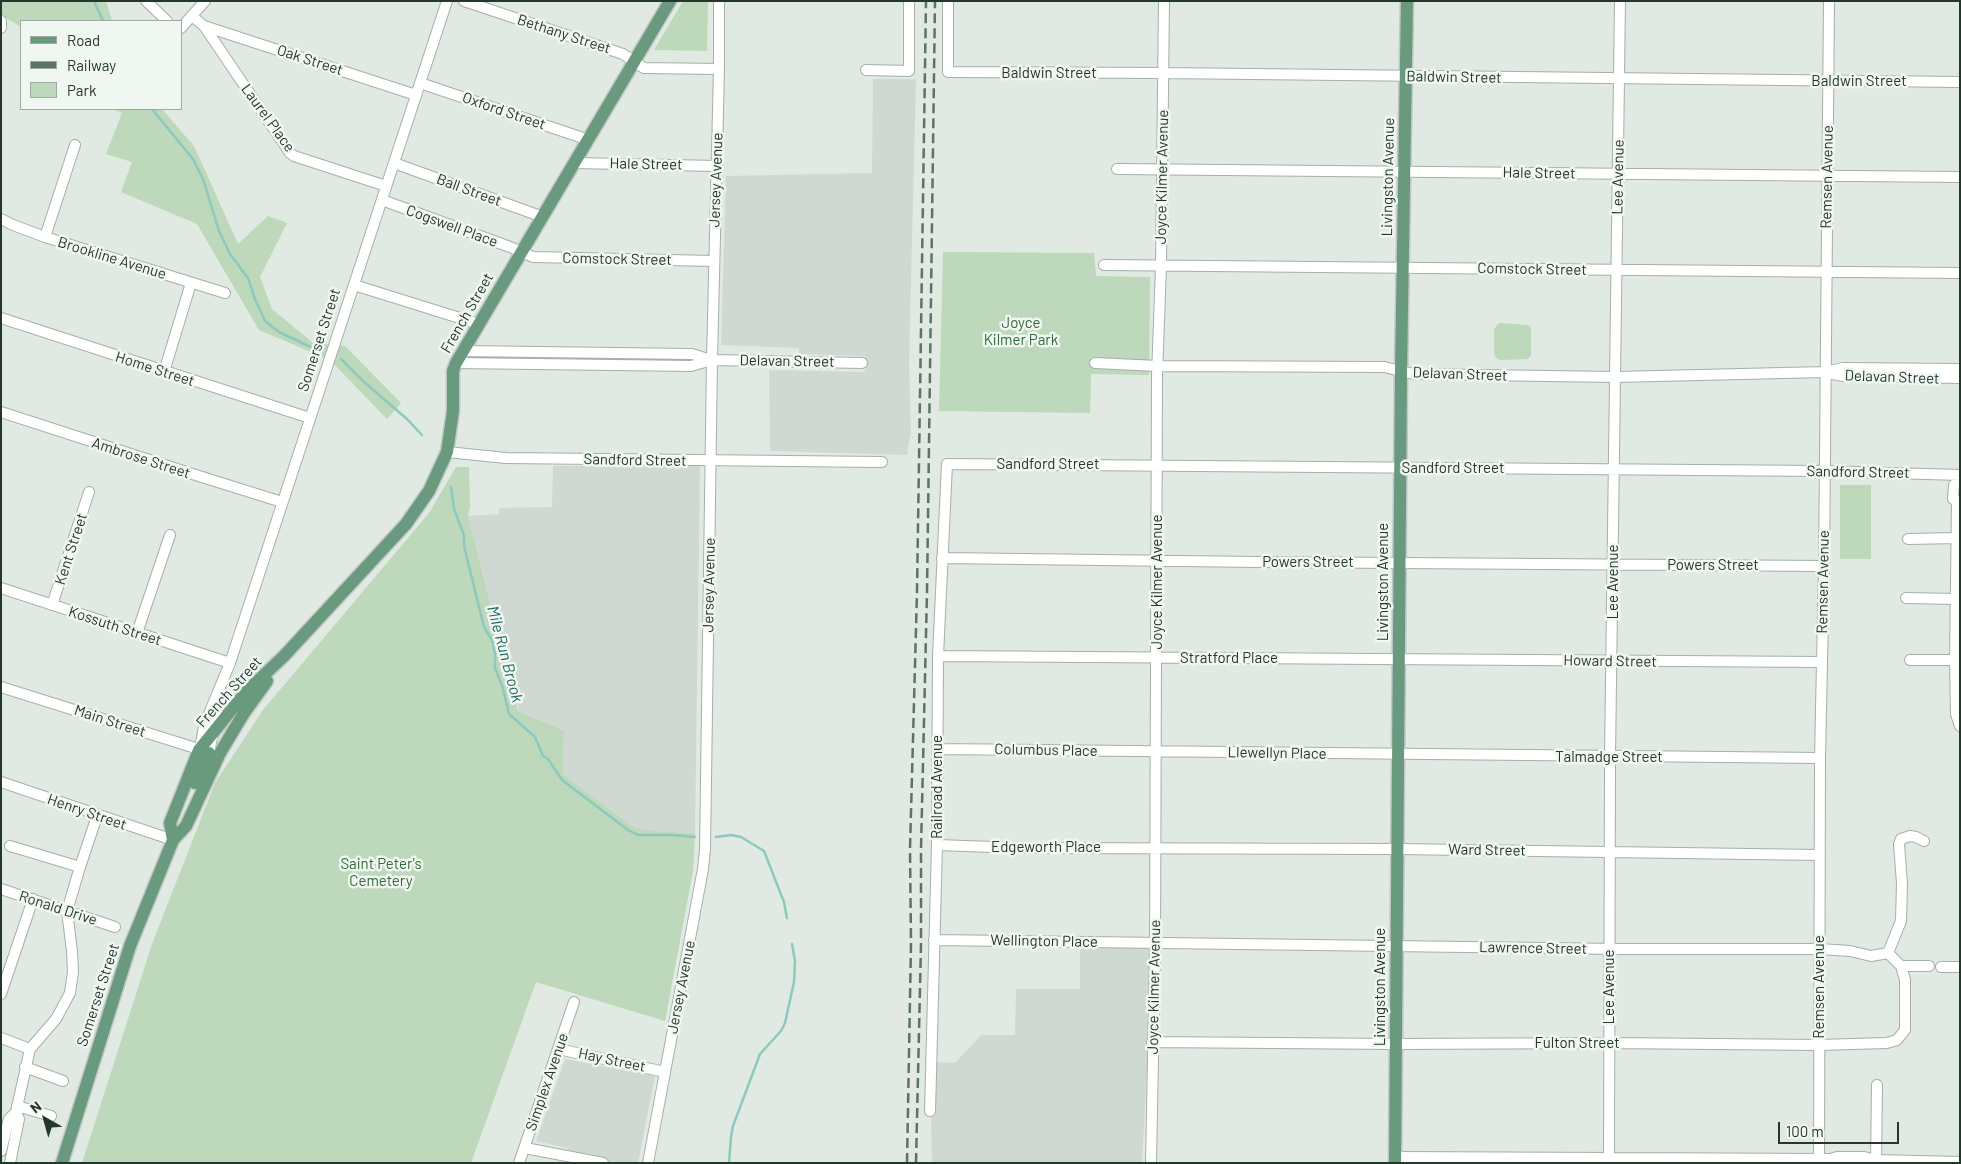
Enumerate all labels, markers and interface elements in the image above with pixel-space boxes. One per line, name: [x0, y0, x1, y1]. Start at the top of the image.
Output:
street label: Bethany Street: [515, 10, 613, 58]
legend: [20, 20, 182, 110]
text: Road: [67, 31, 100, 49]
street label: Oak Street: [275, 41, 345, 79]
text: Railway: [67, 56, 116, 74]
street label: Baldwin Street: [1001, 64, 1097, 82]
street label: Baldwin Street: [1406, 67, 1502, 87]
street label: Baldwin Street: [1811, 72, 1907, 90]
street label: Laurel Place: [237, 80, 299, 156]
text: Park: [67, 81, 96, 99]
street label: Oxford Street: [460, 88, 548, 134]
street label: Joyce Kilmer Avenue: [1152, 109, 1172, 245]
street label: Livingston Avenue: [1378, 118, 1398, 236]
street label: Remsen Avenue: [1817, 125, 1837, 229]
street label: Jersey Avenue: [705, 132, 727, 228]
street label: Lee Avenue: [1608, 139, 1628, 215]
street label: Hale Street: [609, 154, 683, 174]
street label: Hale Street: [1502, 163, 1576, 183]
street label: Ball Street: [434, 170, 504, 210]
street label: Cogswell Place: [404, 201, 500, 251]
street label: Brookline Avenue: [56, 233, 168, 283]
street label: Comstock Street: [562, 249, 672, 269]
street label: Comstock Street: [1477, 259, 1587, 279]
street label: French Street: [437, 270, 497, 356]
street label: Somerset Street: [294, 286, 344, 394]
park label: Joyce Kilmer Park: [984, 314, 1058, 349]
street label: Home Street: [113, 348, 197, 390]
street label: Delavan Street: [739, 351, 835, 371]
street label: Delavan Street: [1412, 363, 1508, 385]
street label: Delavan Street: [1844, 366, 1940, 388]
street label: Ambrose Street: [90, 434, 192, 482]
street label: Sandford Street: [583, 450, 687, 470]
street label: Sandford Street: [997, 455, 1099, 473]
street label: Sandford Street: [1402, 459, 1504, 477]
street label: Sandford Street: [1806, 462, 1910, 482]
street label: Kent Street: [51, 511, 91, 587]
street label: Joyce Kilmer Avenue: [1148, 515, 1166, 649]
street label: Livingston Avenue: [1374, 523, 1392, 641]
street label: Remsen Avenue: [1813, 530, 1833, 634]
street label: Jersey Avenue: [699, 538, 719, 632]
street label: Lee Avenue: [1604, 544, 1622, 620]
street label: Powers Street: [1262, 553, 1354, 571]
street label: Powers Street: [1667, 556, 1759, 574]
street label: Kossuth Street: [66, 602, 164, 650]
water label: Mile Run Brook: [483, 604, 527, 704]
street label: Stratford Place: [1180, 649, 1278, 667]
street label: Howard Street: [1563, 651, 1657, 671]
street label: French Street: [192, 653, 266, 731]
street label: Main Street: [72, 701, 148, 741]
street label: Railroad Avenue: [928, 735, 946, 839]
street label: Columbus Place: [994, 740, 1098, 760]
street label: Llewellyn Place: [1227, 743, 1327, 763]
street label: Talmadge Street: [1555, 748, 1663, 766]
street label: Henry Street: [45, 790, 129, 834]
street label: Edgeworth Place: [991, 838, 1101, 856]
street label: Ward Street: [1448, 840, 1526, 860]
park label: Saint Peter's Cemetery: [340, 855, 422, 890]
street label: Ronald Drive: [17, 887, 99, 929]
street label: Joyce Kilmer Avenue: [1144, 919, 1164, 1055]
street label: Livingston Avenue: [1371, 928, 1389, 1046]
street label: Wellington Place: [990, 931, 1098, 951]
street label: Remsen Avenue: [1810, 935, 1828, 1039]
street label: Lawrence Street: [1479, 938, 1587, 958]
street label: Jersey Avenue: [663, 939, 699, 1035]
street label: Somerset Street: [73, 941, 123, 1049]
street label: Lee Avenue: [1600, 949, 1618, 1025]
street label: Simplex Avenue: [522, 1031, 572, 1133]
street label: Fulton Street: [1534, 1034, 1620, 1052]
street label: Hay Street: [577, 1044, 647, 1076]
north arrow: [20, 1094, 70, 1144]
text: N: [27, 1097, 44, 1116]
scale bar: [1781, 1112, 1902, 1144]
text: 100 m: [1786, 1122, 1824, 1140]

